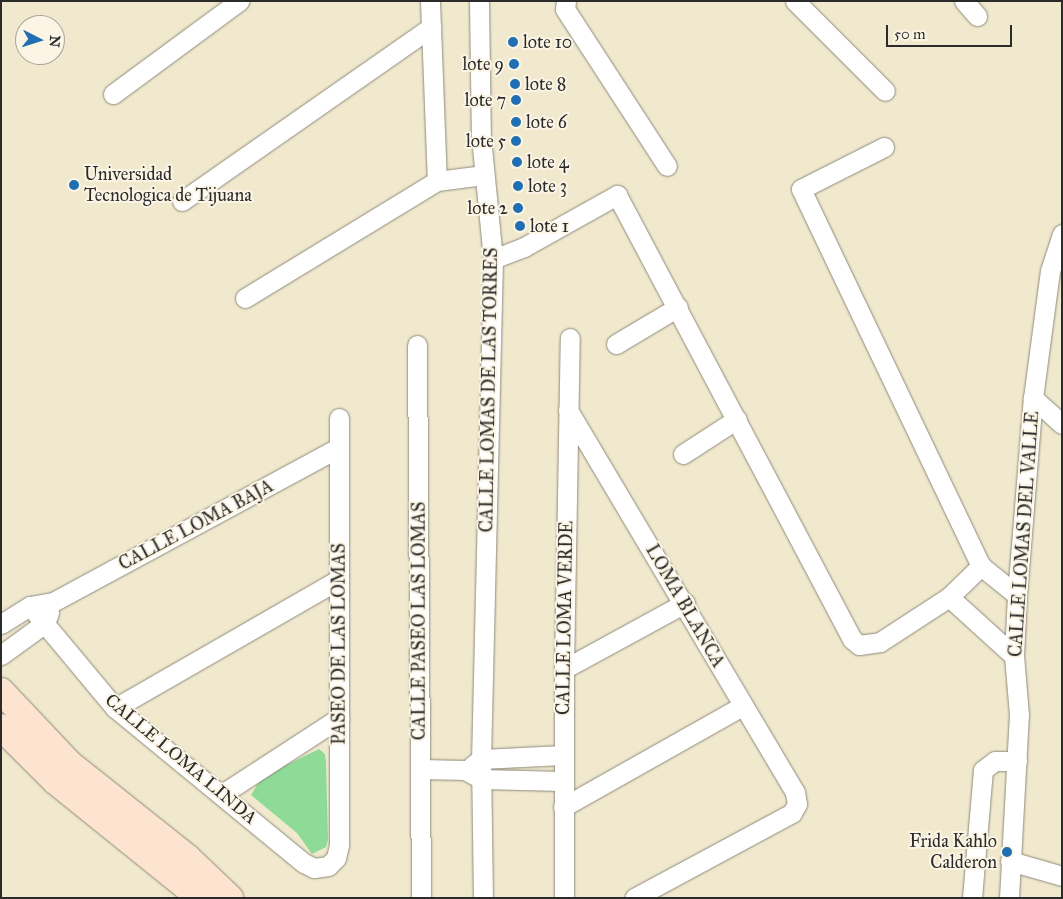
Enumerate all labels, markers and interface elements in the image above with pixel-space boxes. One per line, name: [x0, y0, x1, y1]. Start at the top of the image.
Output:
north arrow: [15, 15, 65, 65]
scale bar: [888, 15, 1014, 47]
text: 50 m: [894, 25, 926, 43]
place label: lote 10: [523, 31, 572, 53]
text: N: [45, 35, 63, 48]
marker: lote 10: [507, 36, 519, 48]
place label: lote 9: [463, 53, 504, 75]
marker: lote 9: [508, 58, 520, 70]
place label: lote 8: [525, 73, 566, 95]
marker: lote 8: [509, 78, 521, 90]
place label: lote 7: [465, 89, 506, 111]
marker: lote 7: [510, 94, 522, 106]
place label: lote 6: [526, 111, 567, 133]
marker: lote 6: [510, 116, 522, 128]
place label: lote 5: [466, 130, 506, 152]
marker: lote 5: [510, 135, 522, 147]
place label: lote 4: [527, 151, 569, 173]
marker: lote 4: [511, 156, 523, 168]
place label: Universidad Tecnologica de Tijuana: [84, 164, 252, 206]
place label: lote 3: [528, 175, 567, 197]
marker: Universidad Tecnologica de Tijuana: [68, 179, 80, 191]
marker: lote 3: [512, 180, 524, 192]
place label: lote 2: [467, 197, 508, 219]
marker: lote 2: [512, 202, 524, 214]
place label: lote 1: [530, 215, 569, 237]
marker: lote 1: [514, 220, 526, 232]
street label: CALLE LOMAS DE LAS TORRES: [476, 247, 502, 533]
street label: CALLE LOMAS DEL VALLE: [1005, 410, 1043, 658]
street label: CALLE LOMA BAJA: [115, 475, 277, 575]
street label: CALLE PASEO LAS LOMAS: [408, 502, 430, 740]
street label: CALLE LOMA VERDE: [553, 521, 577, 715]
street label: LOMA BLANCA: [641, 541, 729, 671]
street label: PASEO DE LAS LOMAS: [328, 543, 350, 745]
street label: CALLE LOMA LINDA: [101, 689, 261, 829]
place label: Frida Kahlo Calderon: [909, 831, 997, 874]
marker: Frida Kahlo Calderon: [1001, 846, 1013, 858]

